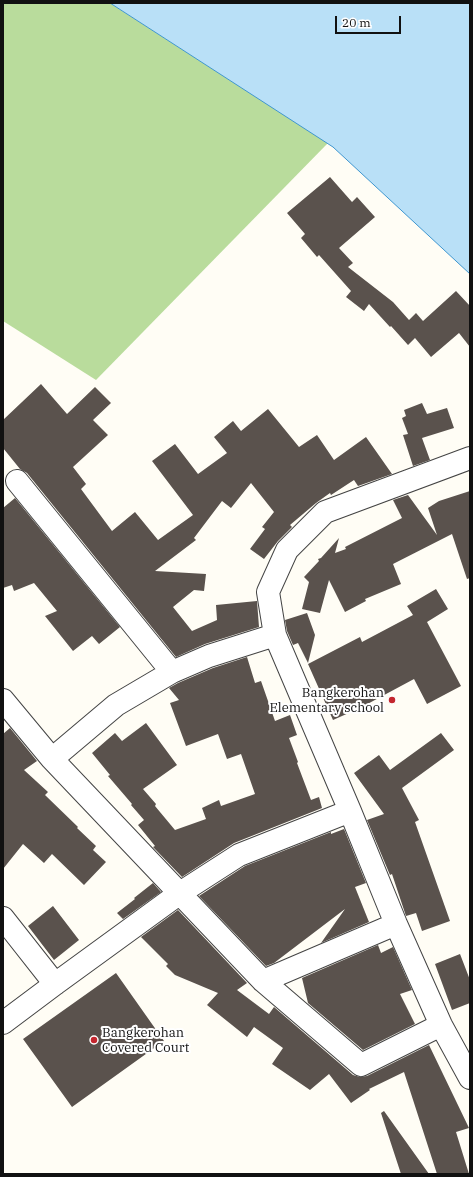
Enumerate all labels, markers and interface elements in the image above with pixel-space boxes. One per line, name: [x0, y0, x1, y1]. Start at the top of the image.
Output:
scale bar: [337, 8, 403, 34]
text: 20 m: [342, 15, 371, 30]
place label: Bangkerohan Elementary school: [269, 685, 384, 716]
marker: Bangkerohan Elementary school: [387, 695, 397, 705]
place label: Bangkerohan Covered Court: [102, 1025, 189, 1056]
marker: Bangkerohan Covered Court: [89, 1035, 99, 1045]

